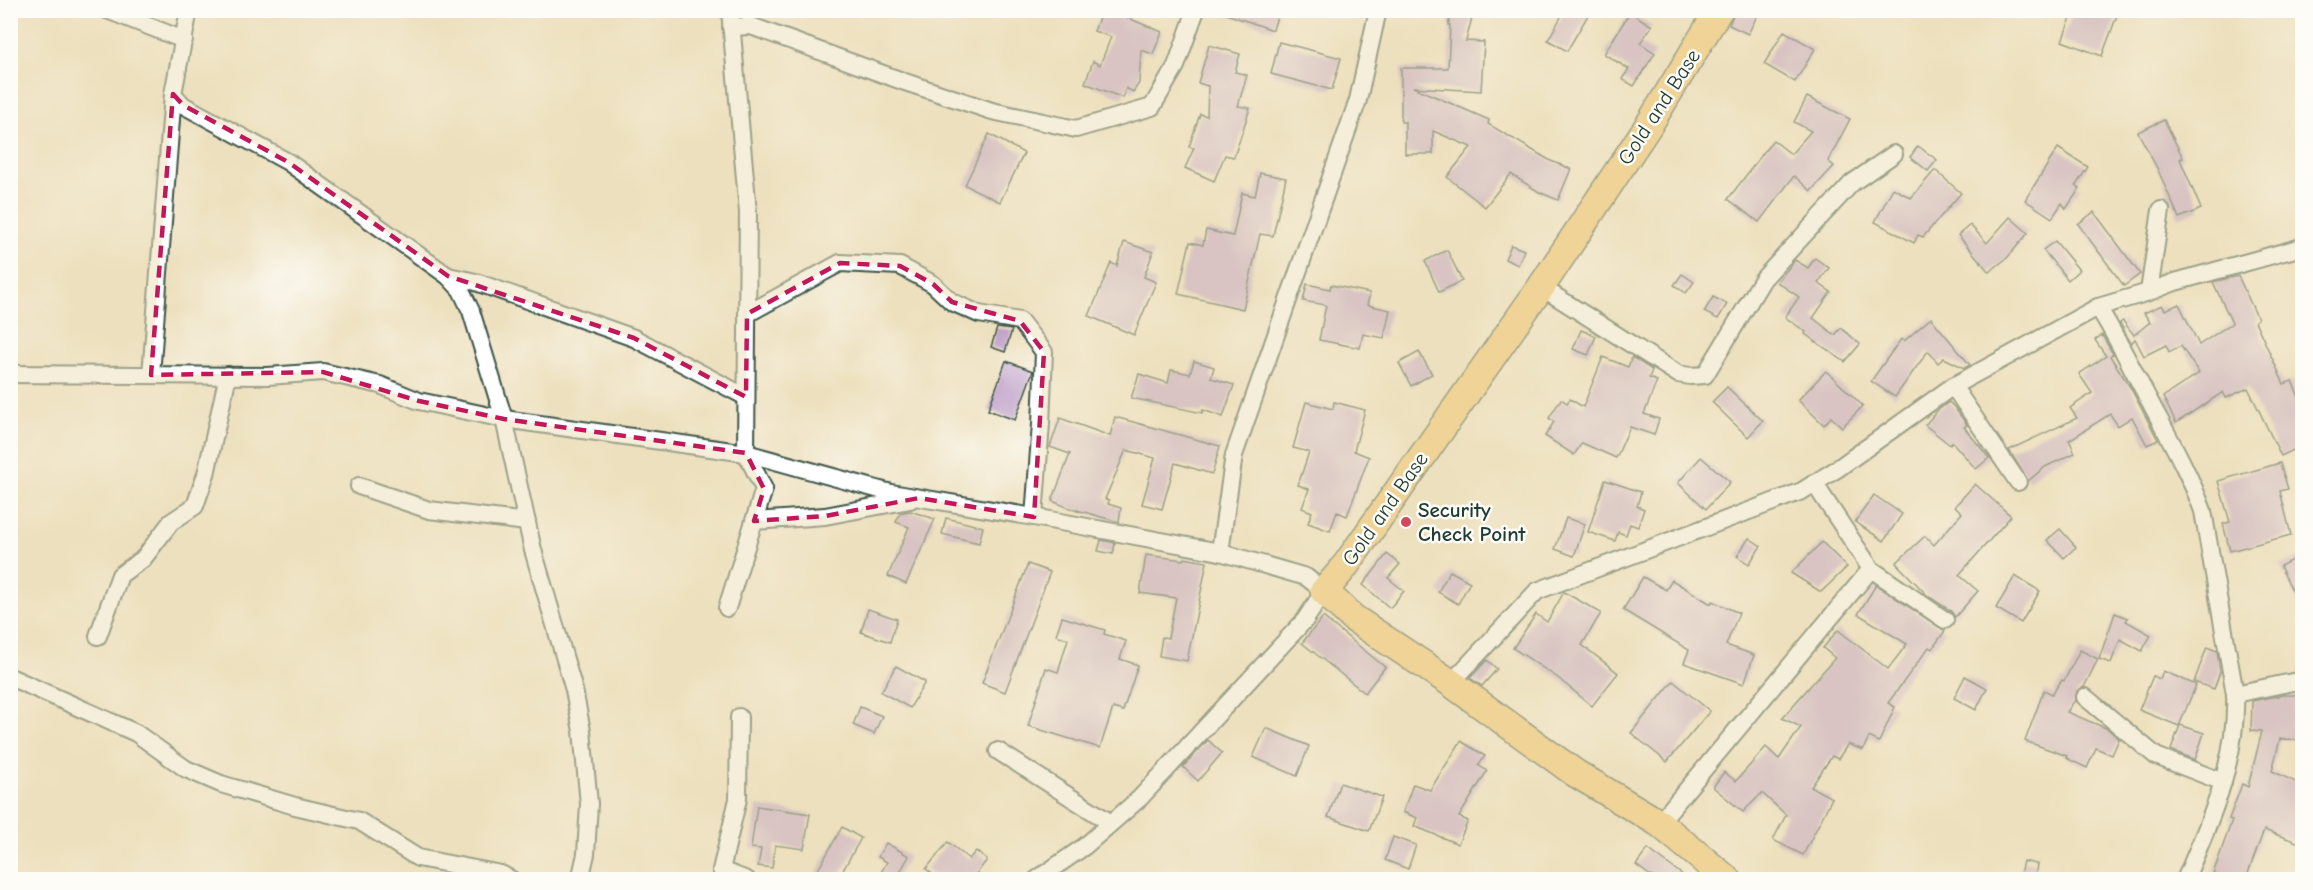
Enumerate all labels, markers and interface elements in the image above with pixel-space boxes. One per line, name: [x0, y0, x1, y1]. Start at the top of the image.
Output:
street label: Gold and Base: [1613, 45, 1705, 169]
street label: Gold and Base: [1337, 448, 1433, 570]
place label: Security Check Point: [1418, 498, 1527, 546]
marker: Security Check Point: [1399, 515, 1413, 529]

